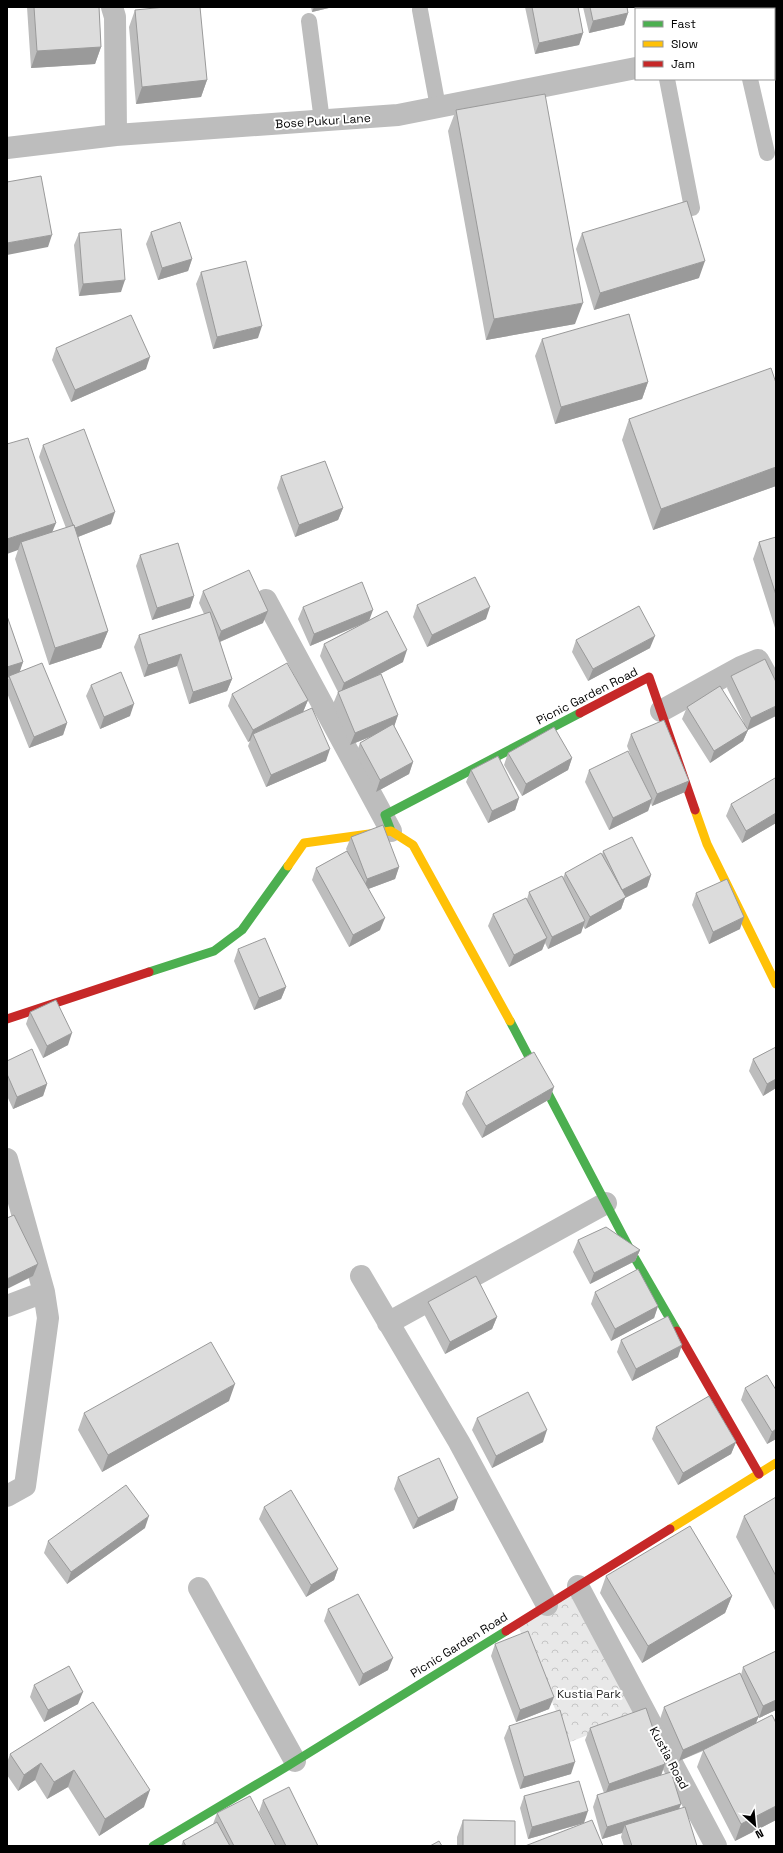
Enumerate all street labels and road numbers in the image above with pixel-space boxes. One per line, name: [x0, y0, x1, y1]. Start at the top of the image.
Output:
street label: Bose Pukur Lane: [275, 110, 371, 132]
street label: Picnic Garden Road: [534, 664, 640, 728]
street label: Picnic Garden Road: [407, 1609, 511, 1681]
street label: Kustia Road: [646, 1724, 692, 1792]

